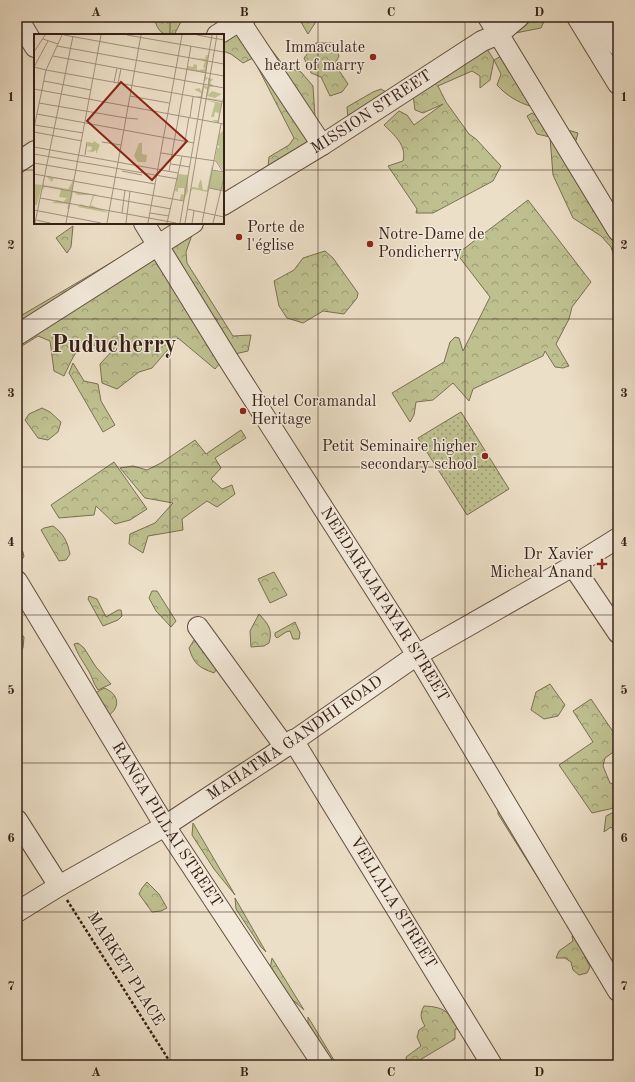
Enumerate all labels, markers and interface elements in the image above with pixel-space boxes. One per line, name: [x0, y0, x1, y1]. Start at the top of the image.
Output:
text: A: [91, 6, 101, 19]
text: B: [239, 6, 249, 19]
text: C: [387, 6, 395, 19]
text: D: [534, 6, 544, 19]
inset map: [34, 34, 224, 224]
place label: Immaculate heart of marry: [264, 40, 366, 74]
marker: Immaculate heart of marry: [368, 52, 378, 62]
street label: MISSION STREET: [309, 68, 435, 157]
text: 1: [7, 91, 15, 104]
text: 1: [620, 91, 628, 104]
place label: Porte de l'église: [247, 220, 305, 254]
place label: Notre-Dame de Pondicherry: [378, 227, 484, 261]
marker: Porte de l'église: [234, 232, 244, 242]
text: 2: [7, 239, 15, 252]
marker: Notre-Dame de Pondicherry: [365, 239, 375, 249]
text: 2: [620, 239, 628, 252]
district label: Puducherry: [51, 334, 177, 358]
text: 3: [7, 387, 15, 400]
text: 3: [620, 387, 628, 400]
place label: Hotel Coramandal Heritage: [251, 394, 376, 428]
marker: Hotel Coramandal Heritage: [238, 406, 248, 416]
place label: Petit Seminaire higher secondary school: [322, 439, 477, 473]
marker: Petit Seminaire higher secondary school: [480, 451, 490, 461]
street label: NEEDARAJAPAYAR STREET: [317, 505, 451, 705]
text: 4: [7, 536, 15, 549]
text: 4: [620, 536, 628, 549]
place label: Dr Xavier Micheal Anand: [490, 547, 593, 581]
marker: Dr Xavier Micheal Anand: [596, 558, 608, 570]
street label: MAHATMA GANDHI ROAD: [204, 673, 386, 804]
text: 5: [7, 684, 15, 697]
text: 5: [620, 684, 628, 697]
street label: RANGA PILLAI STREET: [108, 740, 224, 910]
text: 6: [7, 832, 15, 845]
text: 6: [620, 832, 628, 845]
street label: VELLALA STREET: [347, 834, 439, 971]
street label: MARKET PLACE: [84, 909, 166, 1029]
text: 7: [7, 980, 15, 993]
text: 7: [620, 980, 628, 993]
text: A: [91, 1066, 101, 1079]
text: B: [239, 1066, 249, 1079]
text: C: [387, 1066, 395, 1079]
text: D: [534, 1066, 544, 1079]

